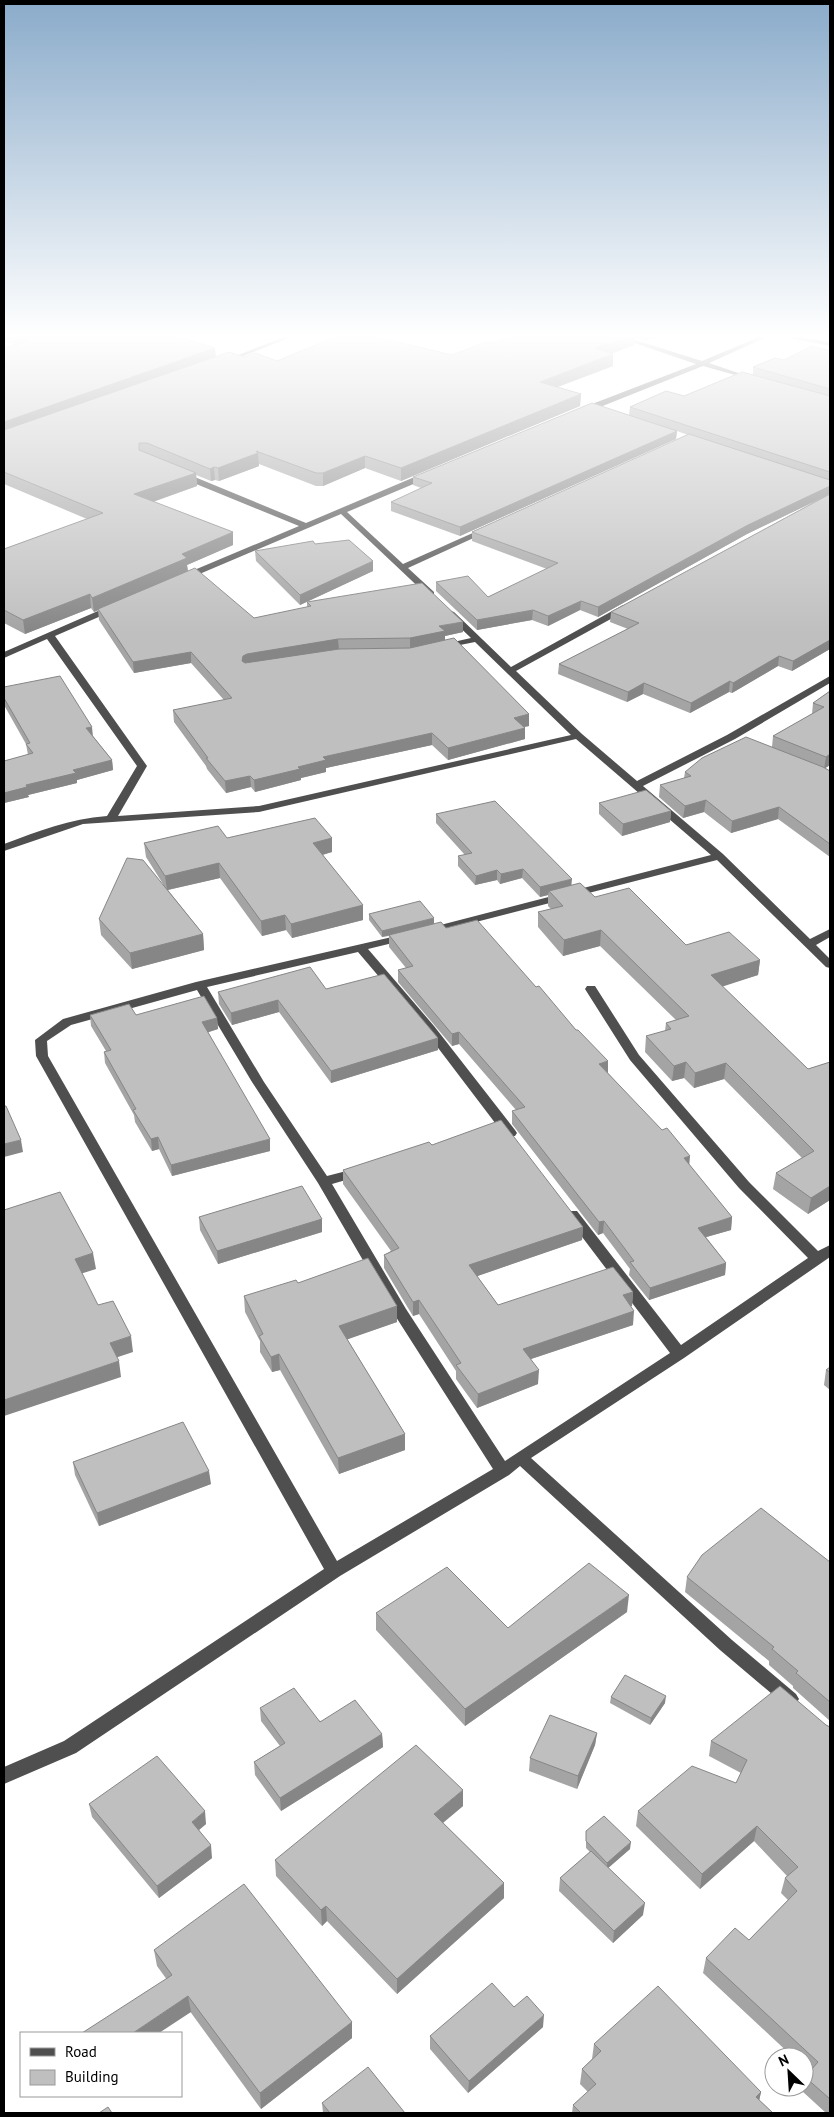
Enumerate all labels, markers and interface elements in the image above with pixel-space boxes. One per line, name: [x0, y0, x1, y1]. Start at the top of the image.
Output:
legend: [20, 2032, 182, 2097]
text: Road: [65, 2042, 97, 2061]
north arrow: [764, 2047, 814, 2097]
text: N: [776, 2050, 791, 2070]
text: Building: [65, 2067, 119, 2086]

